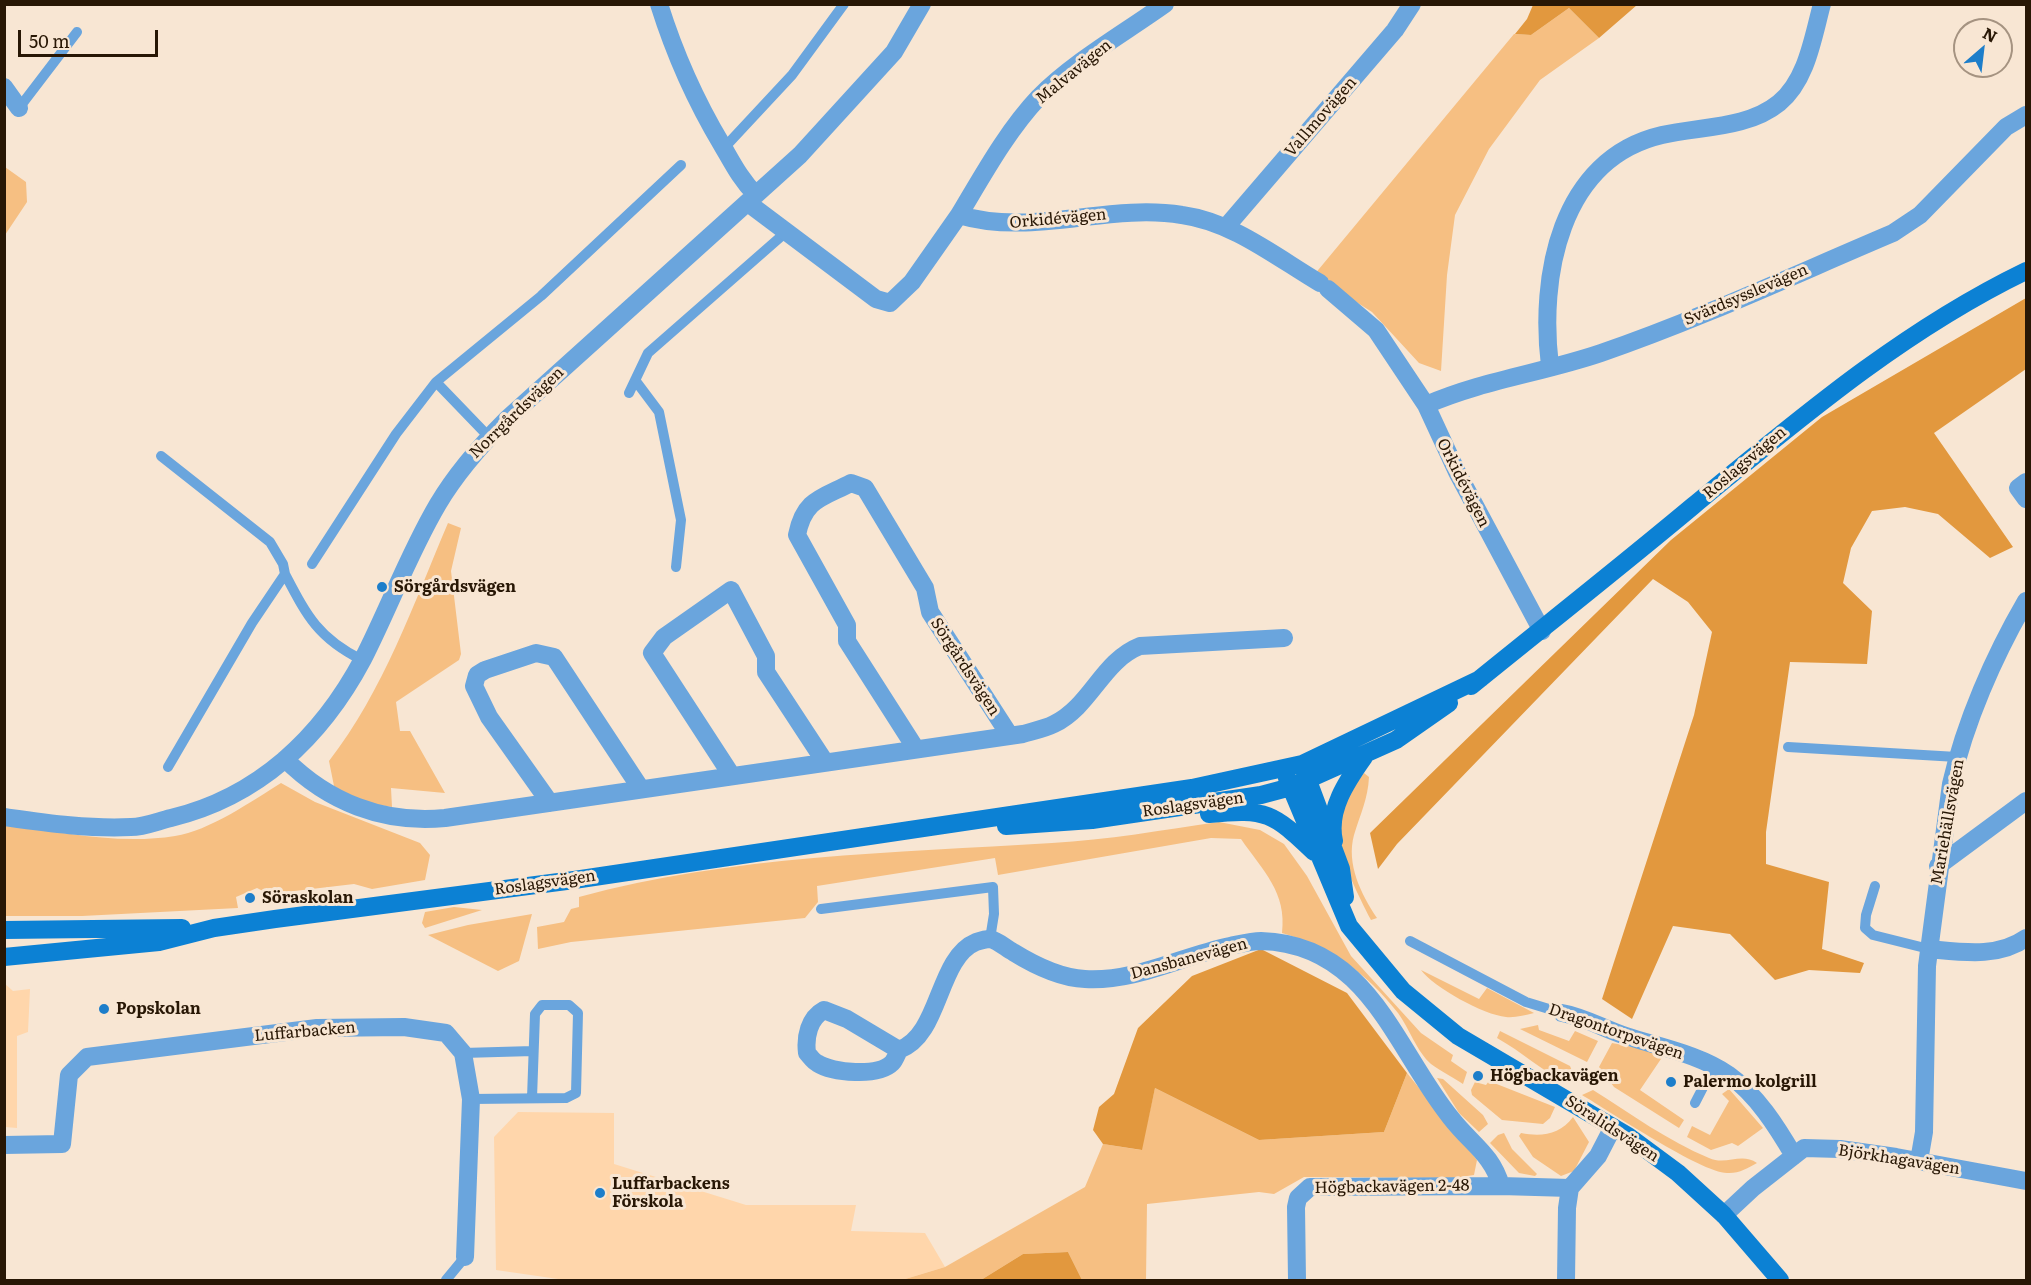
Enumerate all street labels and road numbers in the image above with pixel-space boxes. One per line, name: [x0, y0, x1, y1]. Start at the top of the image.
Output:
street label: Malvavägen: [1032, 36, 1116, 108]
street label: Vallmovägen: [1281, 73, 1361, 161]
street label: Orkidévägen: [1009, 205, 1107, 233]
street label: Svärdsysslevägen: [1681, 260, 1811, 330]
street label: Norrgårdsvägen: [466, 363, 568, 463]
street label: Roslagsvägen: [1700, 423, 1790, 503]
street label: Orkidévägen: [1432, 435, 1494, 531]
street label: Sörgårdsvägen: [926, 614, 1004, 720]
street label: Mariehällsvägen: [1927, 758, 1969, 886]
street label: Roslagsvägen: [1141, 788, 1245, 822]
street label: Roslagsvägen: [493, 866, 597, 900]
street label: Dansbanevägen: [1129, 934, 1249, 984]
street label: Dragontorpsvägen: [1546, 1000, 1686, 1064]
street label: Luffarbacken: [254, 1018, 356, 1046]
street label: Söralidsvägen: [1562, 1092, 1662, 1166]
street label: Björkhagavägen: [1837, 1141, 1961, 1179]
street label: Högbackavägen 2-48: [1314, 1176, 1470, 1198]

